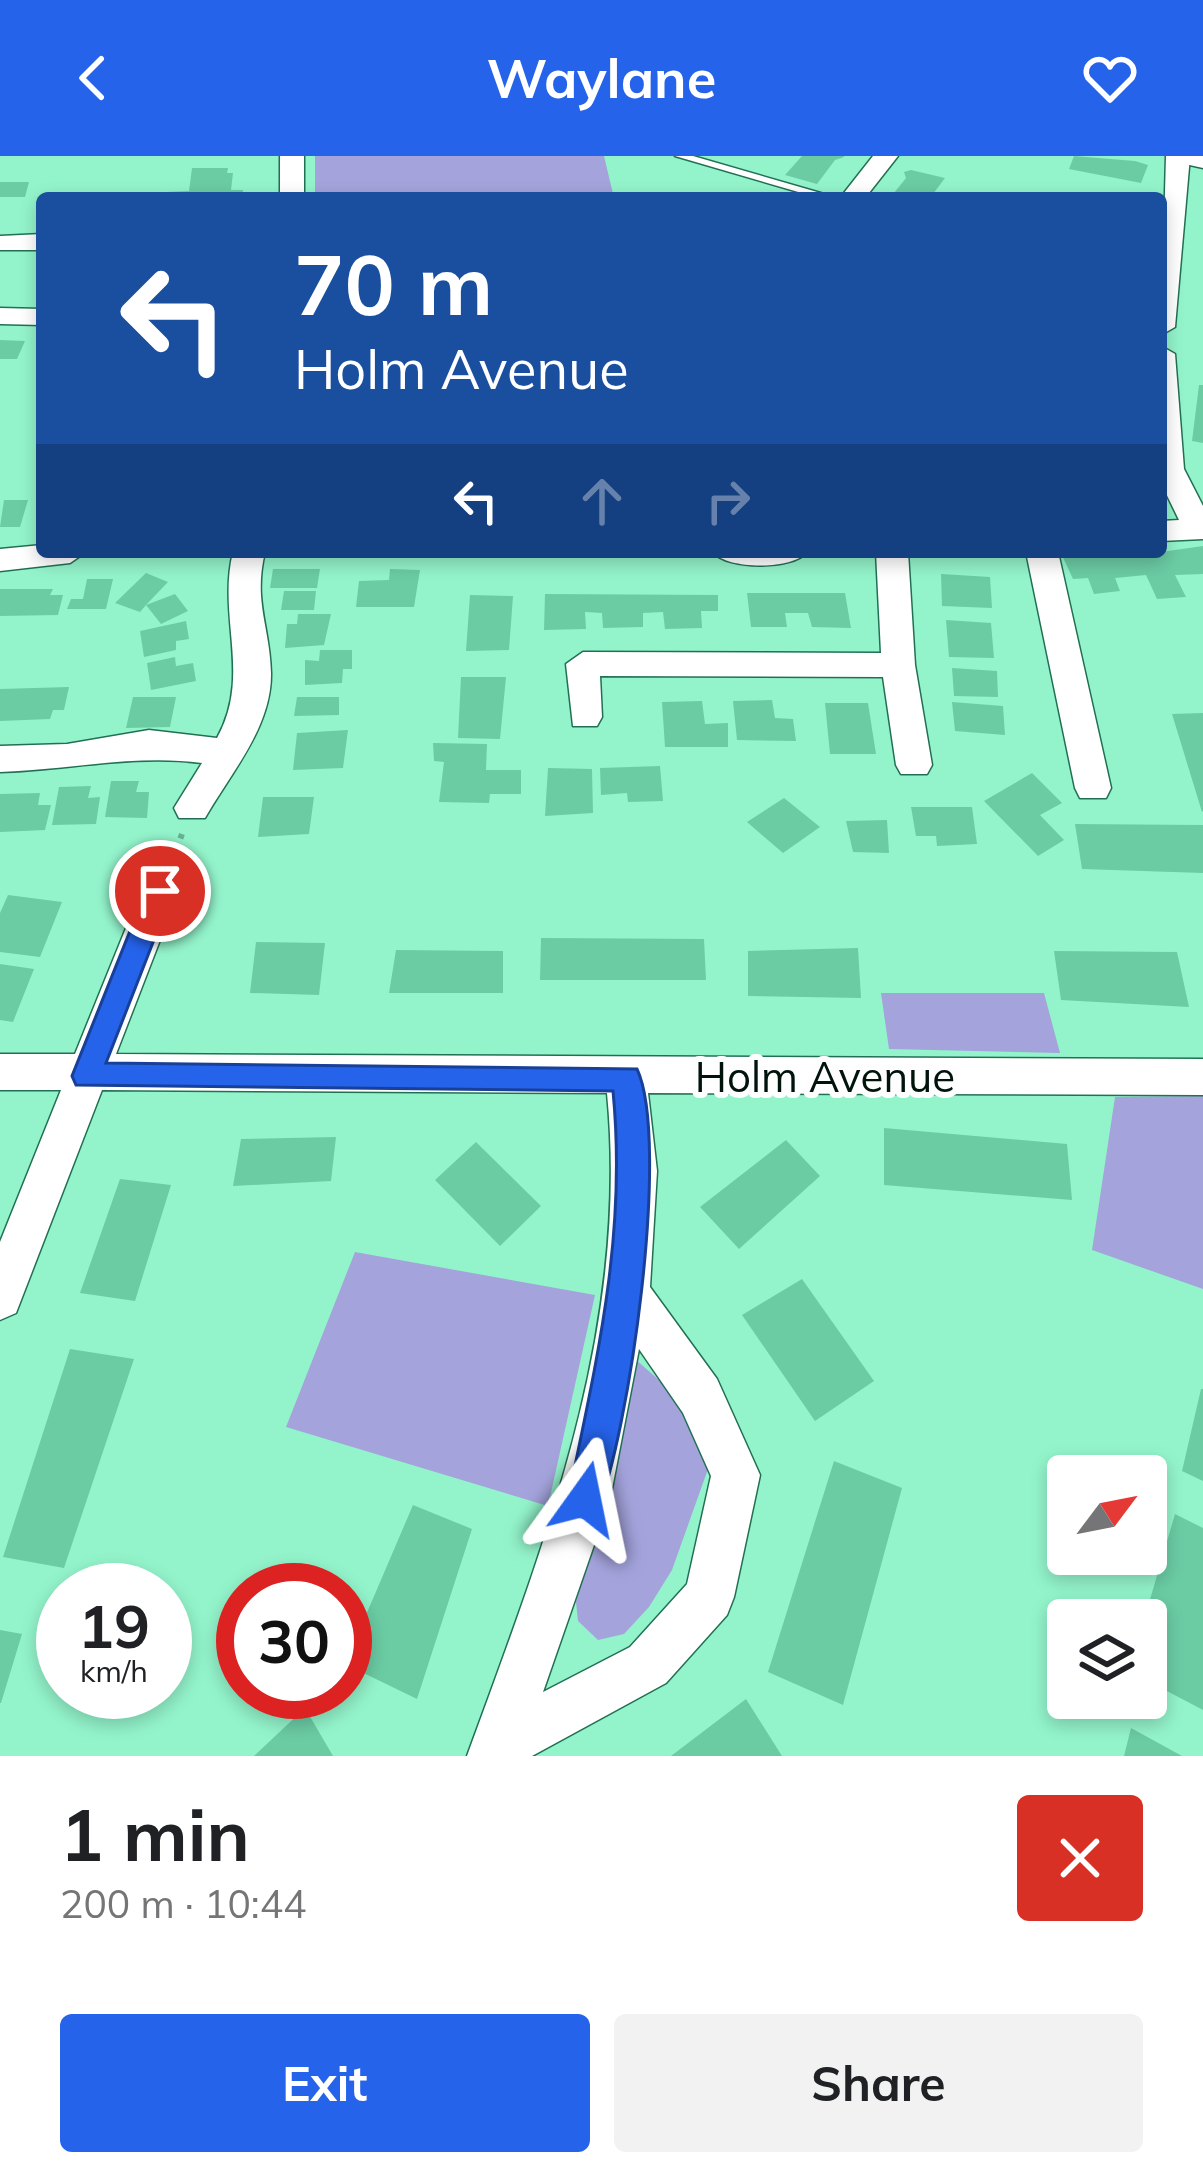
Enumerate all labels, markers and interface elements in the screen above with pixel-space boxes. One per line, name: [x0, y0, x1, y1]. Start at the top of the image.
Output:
text: Waylane: [487, 44, 716, 112]
icon: back: [60, 45, 126, 111]
icon: heart: [1077, 45, 1143, 111]
text: 70 m: [294, 231, 493, 336]
icon: left: [96, 240, 252, 396]
text: Holm Avenue: [294, 335, 629, 403]
icon: left: [443, 468, 509, 534]
icon: ahead: [569, 468, 635, 534]
icon: right: [695, 468, 761, 534]
pin: [109, 840, 211, 942]
icon: arrive: [127, 858, 193, 924]
street label: Holm Avenue: [695, 1050, 955, 1103]
position arrow: [522, 1436, 648, 1562]
north arrow: [1047, 1455, 1167, 1575]
map controls: [1047, 1455, 1167, 1719]
speed limit sign: 30: [216, 1563, 372, 1719]
text: 19: [78, 1588, 150, 1663]
button: layers: [1047, 1599, 1167, 1719]
text: km/h: [80, 1652, 148, 1690]
text: 1 min: [60, 1789, 250, 1879]
button: close: [1017, 1795, 1143, 1921]
text: 200 m · 10:44: [60, 1879, 306, 1928]
button: Exit: [60, 2014, 590, 2152]
button: Share: [614, 2014, 1143, 2152]

